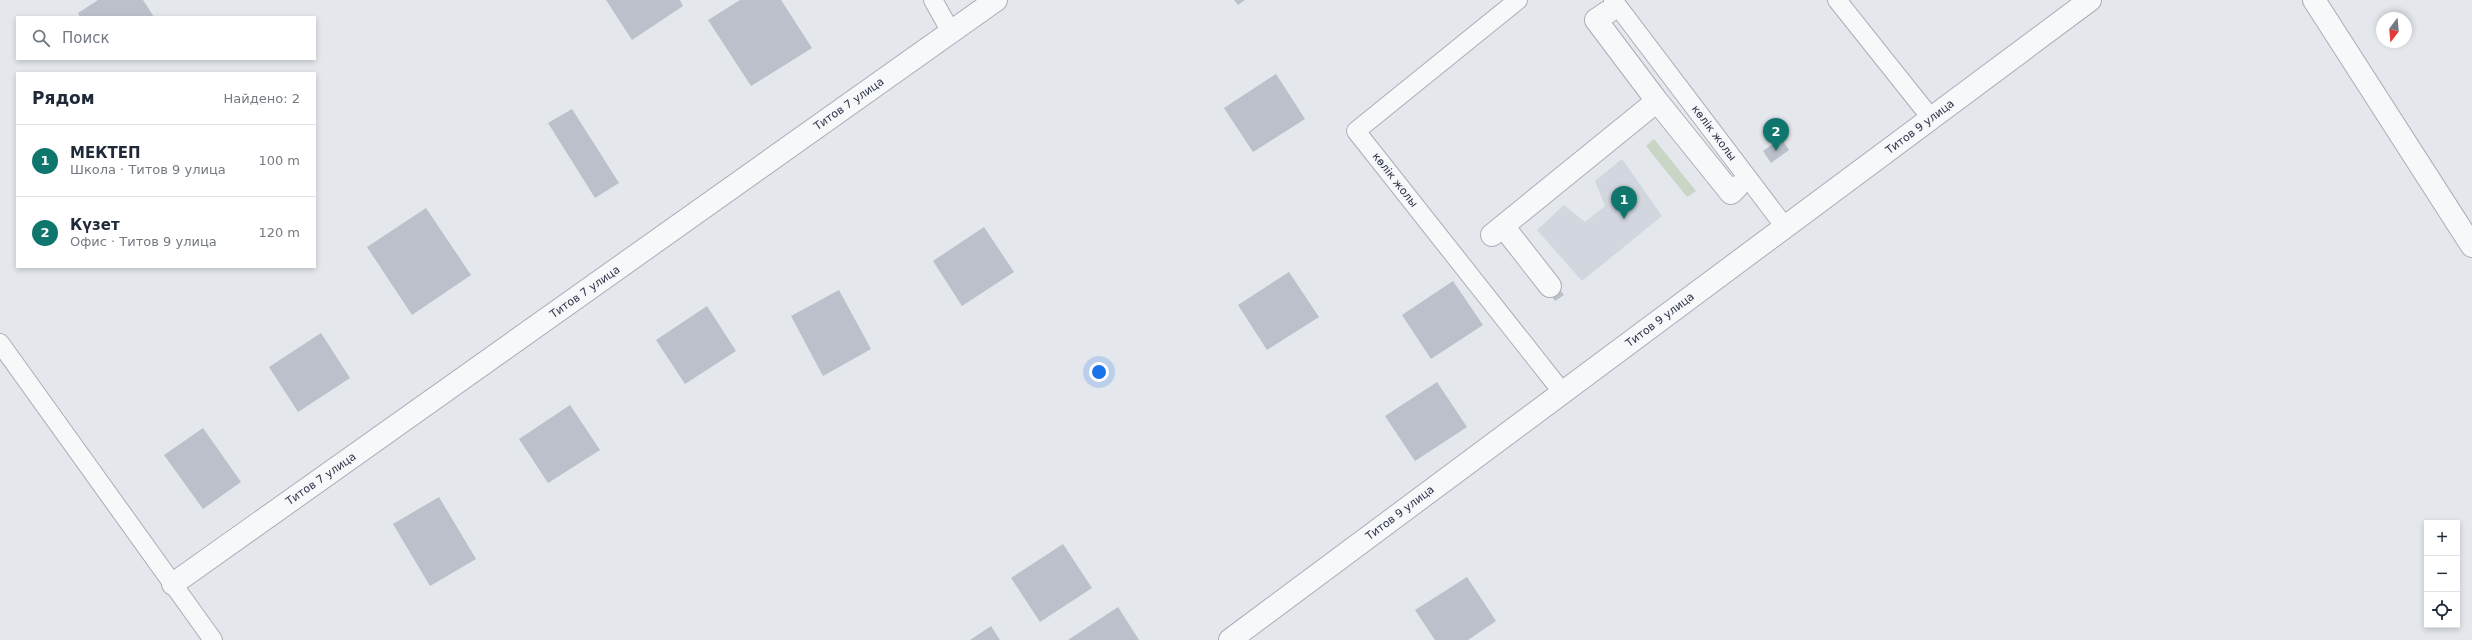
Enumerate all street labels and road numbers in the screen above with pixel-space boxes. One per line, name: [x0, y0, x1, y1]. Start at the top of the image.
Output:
street label: Титов 7 улица: [811, 75, 886, 134]
street label: Титов 9 улица: [1882, 97, 1957, 158]
street label: көлік жолы: [1689, 103, 1739, 163]
street label: көлік жолы: [1370, 150, 1420, 210]
street label: Титов 7 улица: [547, 263, 622, 322]
street label: Титов 9 улица: [1622, 290, 1697, 351]
street label: Титов 7 улица: [283, 450, 358, 509]
street label: Титов 9 улица: [1362, 483, 1437, 544]

